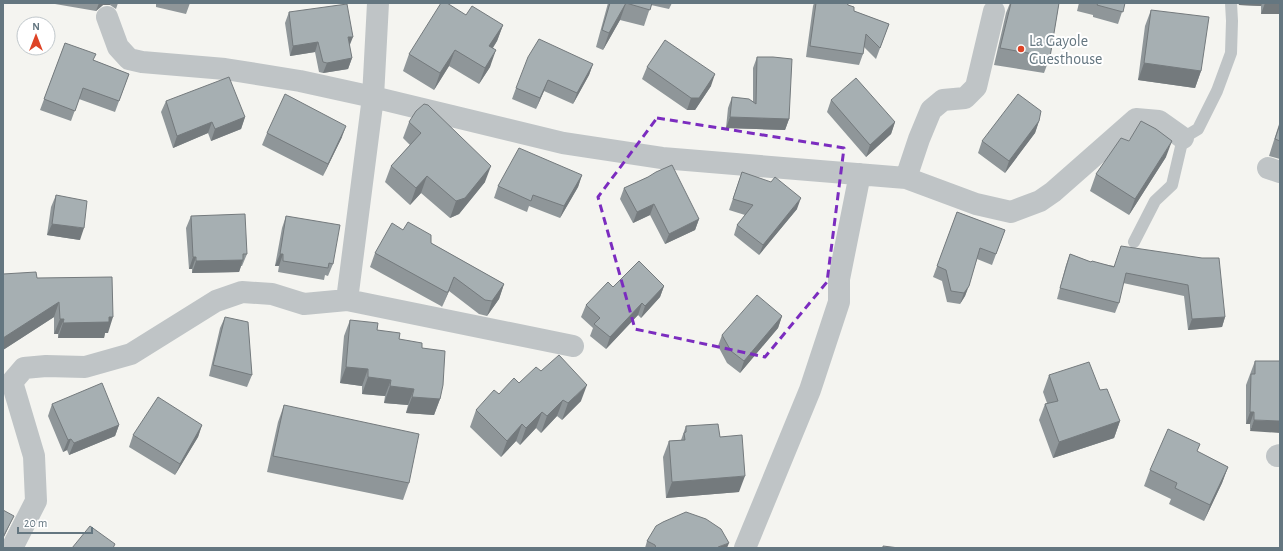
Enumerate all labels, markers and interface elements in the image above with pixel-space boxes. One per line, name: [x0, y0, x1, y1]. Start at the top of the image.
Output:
north arrow: [16, 16, 56, 56]
text: N: [32, 21, 40, 32]
place label: La Gayole Guesthouse: [1029, 33, 1102, 67]
marker: La Gayole Guesthouse: [1016, 44, 1026, 54]
scale bar: [18, 509, 92, 535]
text: 20 m: [24, 517, 47, 529]

